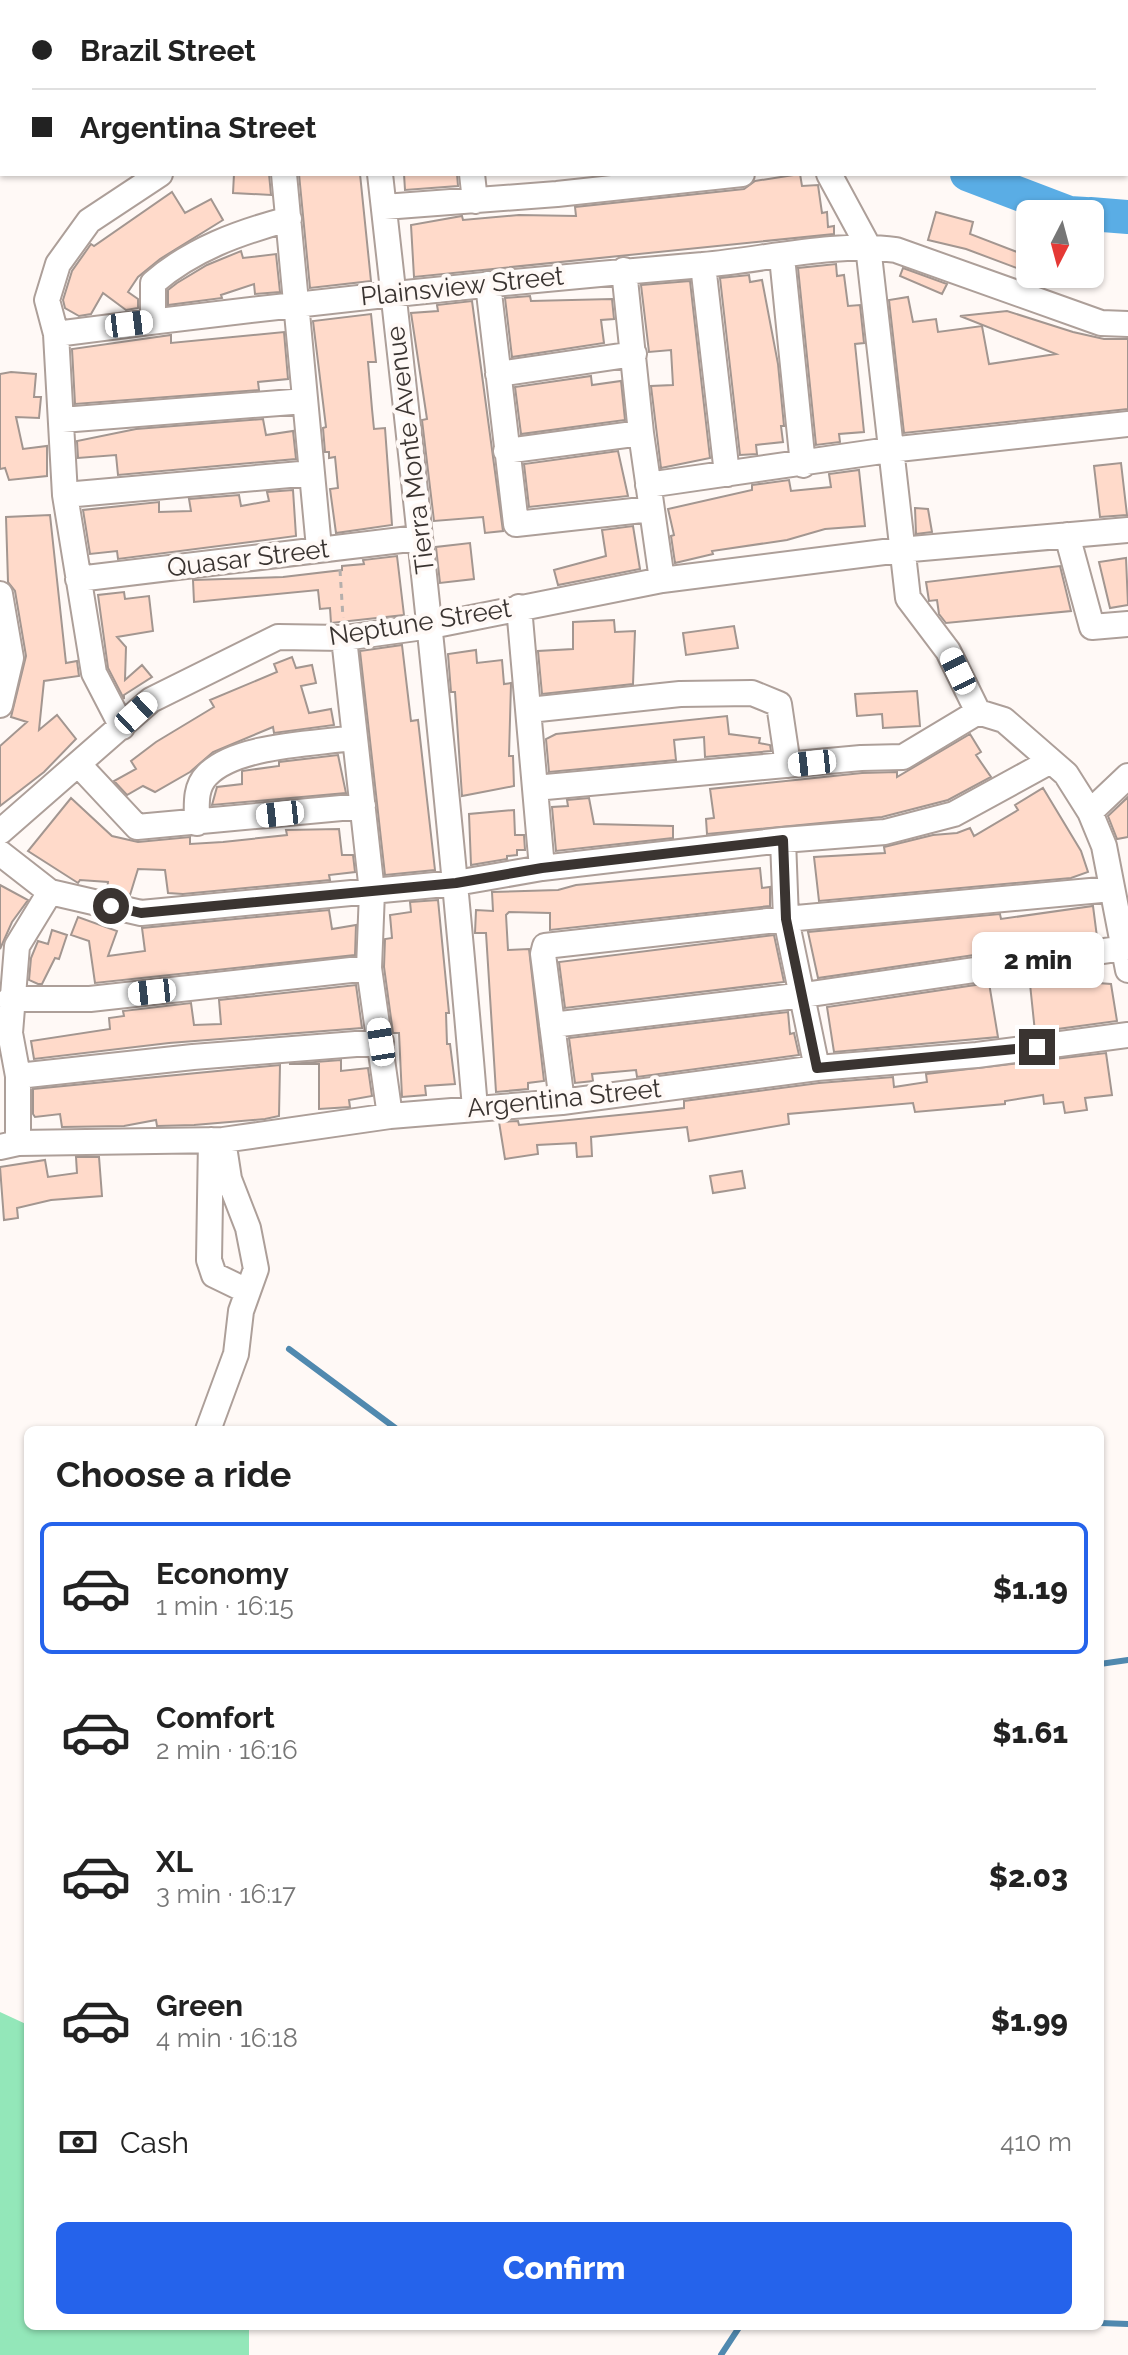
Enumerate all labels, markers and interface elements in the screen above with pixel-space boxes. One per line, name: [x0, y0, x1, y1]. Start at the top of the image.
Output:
text: Brazil Street: [80, 33, 256, 68]
text: Argentina Street: [80, 110, 317, 145]
north arrow: [1016, 200, 1104, 288]
map controls: [1016, 200, 1104, 288]
street label: Plainsview Street: [359, 260, 565, 312]
car: [104, 309, 154, 339]
street label: Tierra Monte Avenue: [380, 324, 440, 576]
street label: Quasar Street: [165, 533, 331, 583]
street label: Neptune Street: [327, 593, 514, 651]
car: [937, 644, 979, 698]
car: [110, 688, 162, 738]
car: [787, 749, 837, 777]
car: [255, 800, 305, 828]
route start: [93, 888, 129, 924]
callout: 2 min: [971, 931, 1103, 987]
text: 2 min: [1004, 945, 1072, 975]
car: [127, 978, 177, 1006]
car: [365, 1016, 397, 1068]
route end: [1019, 1029, 1055, 1065]
street label: Argentina Street: [465, 1073, 663, 1123]
text: Choose a ride: [56, 1453, 291, 1495]
icon: car: [60, 1552, 132, 1624]
text: Economy: [156, 1556, 289, 1591]
text: $1.19: [993, 1571, 1068, 1606]
text: 1 min · 16:15: [156, 1591, 294, 1621]
icon: car: [60, 1696, 132, 1768]
text: Comfort: [156, 1700, 275, 1735]
text: $1.61: [992, 1715, 1068, 1750]
text: 2 min · 16:16: [156, 1735, 298, 1765]
icon: car: [60, 1840, 132, 1912]
text: XL: [156, 1844, 193, 1879]
text: $2.03: [989, 1859, 1068, 1894]
text: 3 min · 16:17: [156, 1879, 296, 1909]
icon: car: [60, 1984, 132, 2056]
text: Green: [156, 1988, 243, 2023]
text: $1.99: [991, 2003, 1068, 2038]
text: 4 min · 16:18: [156, 2023, 298, 2053]
icon: cash: [56, 2120, 100, 2164]
text: Cash: [120, 2125, 189, 2160]
text: 410 m: [1000, 2127, 1072, 2157]
button: Confirm: [56, 2222, 1072, 2314]

